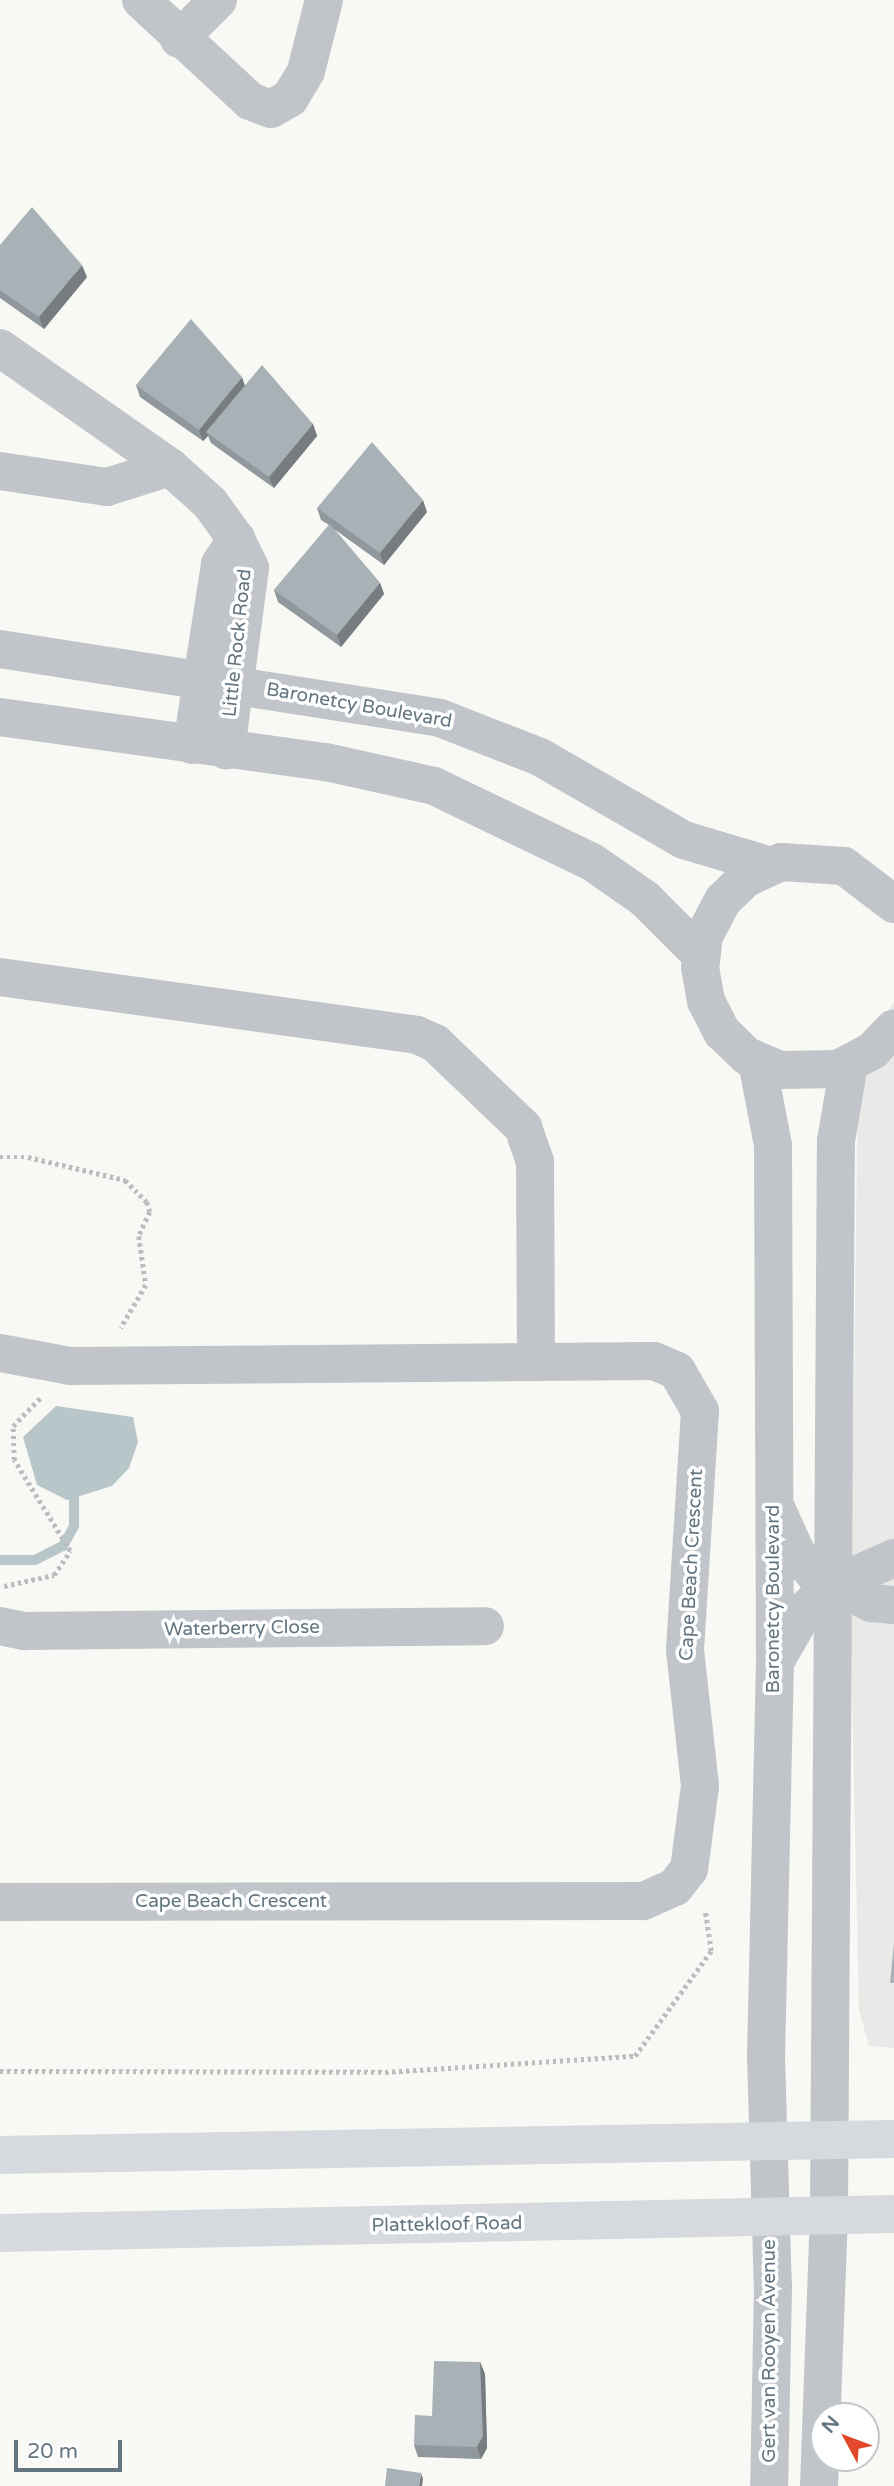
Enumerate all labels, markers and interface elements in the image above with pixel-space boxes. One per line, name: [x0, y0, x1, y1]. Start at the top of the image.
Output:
street label: Little Rock Road: [219, 568, 257, 718]
street label: Baronetcy Boulevard: [264, 678, 454, 734]
street label: Cape Beach Crescent: [676, 1469, 708, 1661]
street label: Baronetcy Boulevard: [763, 1505, 785, 1693]
street label: Waterberry Close: [164, 1616, 320, 1642]
street label: Cape Beach Crescent: [135, 1891, 327, 1913]
street label: Plattekloof Road: [371, 2212, 523, 2238]
street label: Gert van Rooyen Avenue: [759, 2239, 781, 2463]
north arrow: [810, 2402, 880, 2472]
text: N: [817, 2412, 844, 2438]
scale bar: [18, 2426, 126, 2470]
text: 20 m: [27, 2439, 78, 2464]

